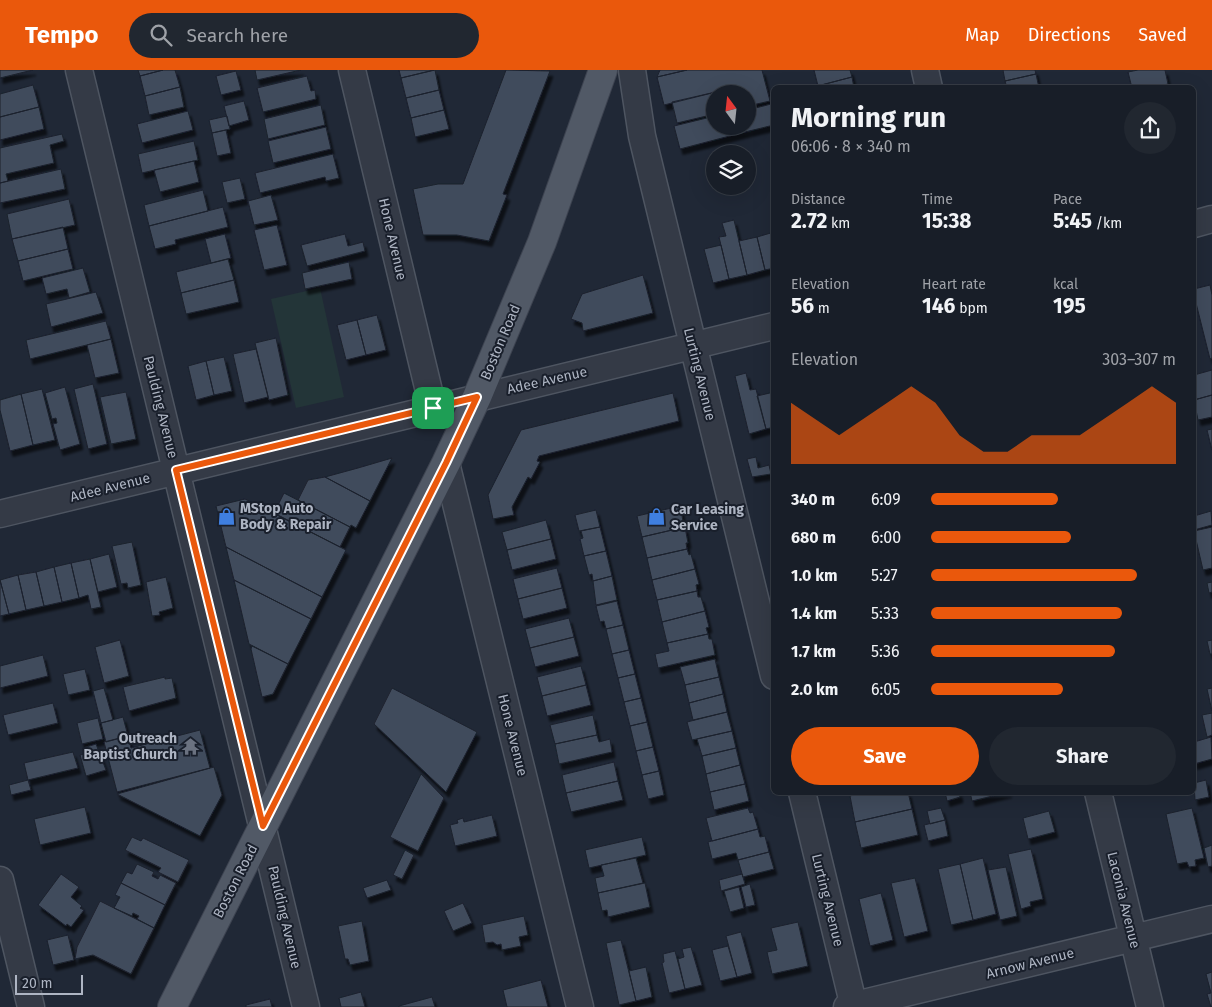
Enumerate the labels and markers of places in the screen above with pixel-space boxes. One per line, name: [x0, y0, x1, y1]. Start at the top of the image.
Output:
pin: [412, 387, 454, 429]
place label: MStop Auto Body & Repair: [240, 500, 332, 533]
place label: Car Leasing Service: [671, 501, 744, 534]
shop icon: MStop Auto Body & Repair: [216, 506, 236, 526]
shop icon: Car Leasing Service: [647, 507, 667, 527]
place label: Outreach Baptist Church: [84, 730, 177, 763]
temple icon: Outreach Baptist Church: [181, 736, 201, 756]

